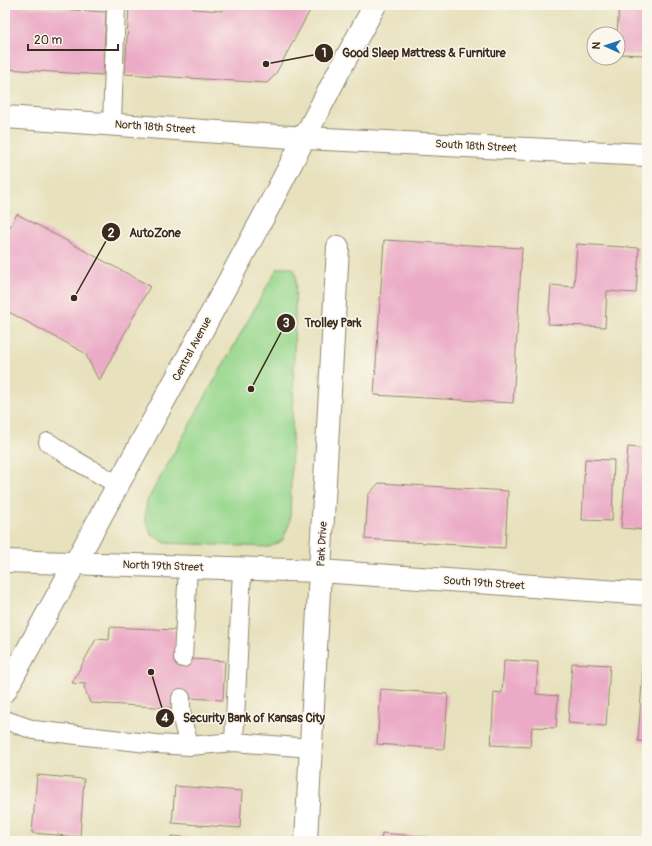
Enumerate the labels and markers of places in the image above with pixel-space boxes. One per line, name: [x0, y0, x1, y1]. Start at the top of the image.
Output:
callout: Good Sleep Mattress & Furniture: [314, 41, 513, 65]
callout: AutoZone: [101, 220, 188, 244]
callout: Trolley Park: [276, 311, 369, 335]
callout: Security Bank of Kansas City: [155, 706, 333, 730]

